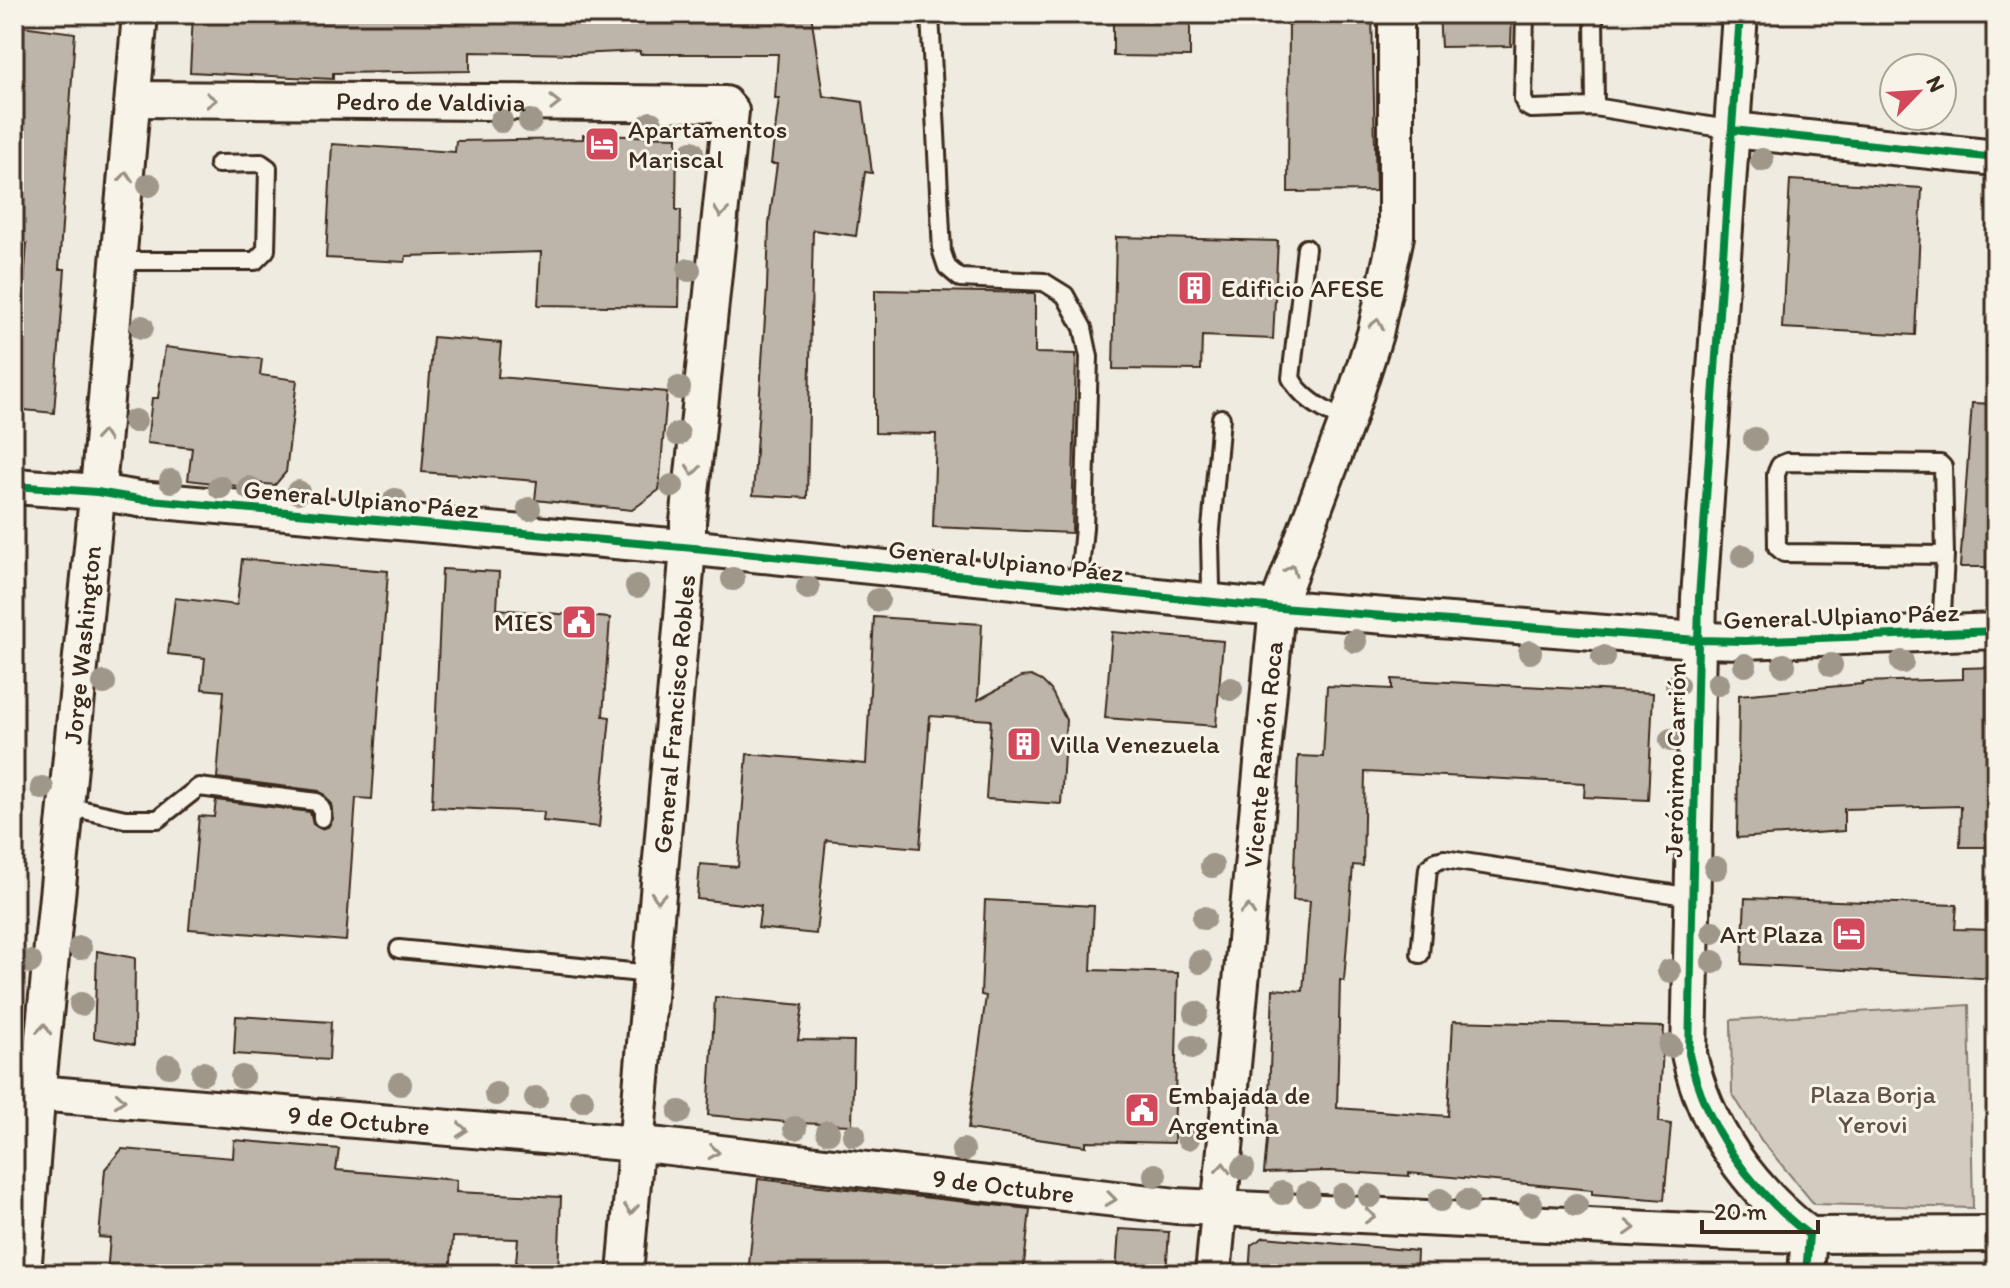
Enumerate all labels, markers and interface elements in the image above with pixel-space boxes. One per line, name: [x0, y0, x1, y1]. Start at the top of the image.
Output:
north arrow: [1878, 52, 1958, 132]
text: N: [1920, 71, 1951, 96]
street label: Pedro de Valdivia: [336, 85, 527, 118]
one-way arrow: [205, 91, 218, 109]
one-way arrow: [549, 94, 562, 112]
place label: Apartamentos Mariscal: [628, 113, 787, 175]
hotel icon: Apartamentos Mariscal: [583, 125, 621, 163]
one-way arrow: [117, 170, 134, 183]
one-way arrow: [712, 205, 729, 218]
building icon: Edificio AFESE: [1176, 269, 1214, 307]
place label: Edificio AFESE: [1221, 272, 1384, 304]
one-way arrow: [1368, 318, 1385, 332]
one-way arrow: [94, 429, 111, 442]
one-way arrow: [685, 464, 702, 477]
street label: General Ulpiano Páez: [242, 473, 480, 525]
street label: General Ulpiano Páez: [887, 533, 1125, 589]
street label: Jorge Washington: [56, 544, 108, 746]
one-way arrow: [1281, 563, 1298, 577]
street label: General Francisco Robles: [646, 573, 702, 855]
street label: General Ulpiano Páez: [1722, 596, 1960, 636]
public building icon: MIES: [560, 603, 598, 641]
place label: MIES: [494, 606, 553, 638]
street label: Vicente Ramón Roca: [1236, 639, 1290, 869]
street label: Jerónimo Carrión: [1657, 662, 1693, 858]
building icon: Villa Venezuela: [1005, 725, 1043, 763]
place label: Villa Venezuela: [1050, 728, 1220, 760]
one-way arrow: [649, 890, 666, 903]
one-way arrow: [1239, 903, 1256, 916]
hotel icon: Art Plaza: [1830, 915, 1868, 953]
place label: Art Plaza: [1720, 918, 1823, 950]
one-way arrow: [35, 1022, 52, 1035]
park label: Plaza Borja Yerovi: [1810, 1078, 1937, 1140]
place label: Embajada de Argentina: [1168, 1079, 1311, 1141]
one-way arrow: [114, 1091, 127, 1108]
public building icon: Embajada de Argentina: [1123, 1091, 1161, 1129]
street label: 9 de Octubre: [286, 1098, 431, 1142]
one-way arrow: [456, 1121, 469, 1138]
one-way arrow: [708, 1144, 721, 1161]
street label: 9 de Octubre: [931, 1162, 1076, 1210]
one-way arrow: [1215, 1162, 1232, 1175]
scale bar: [1702, 1184, 1818, 1234]
one-way arrow: [1105, 1190, 1118, 1207]
text: 20 m: [1714, 1197, 1767, 1226]
one-way arrow: [623, 1203, 640, 1216]
one-way arrow: [1364, 1208, 1377, 1225]
one-way arrow: [1624, 1220, 1637, 1237]

